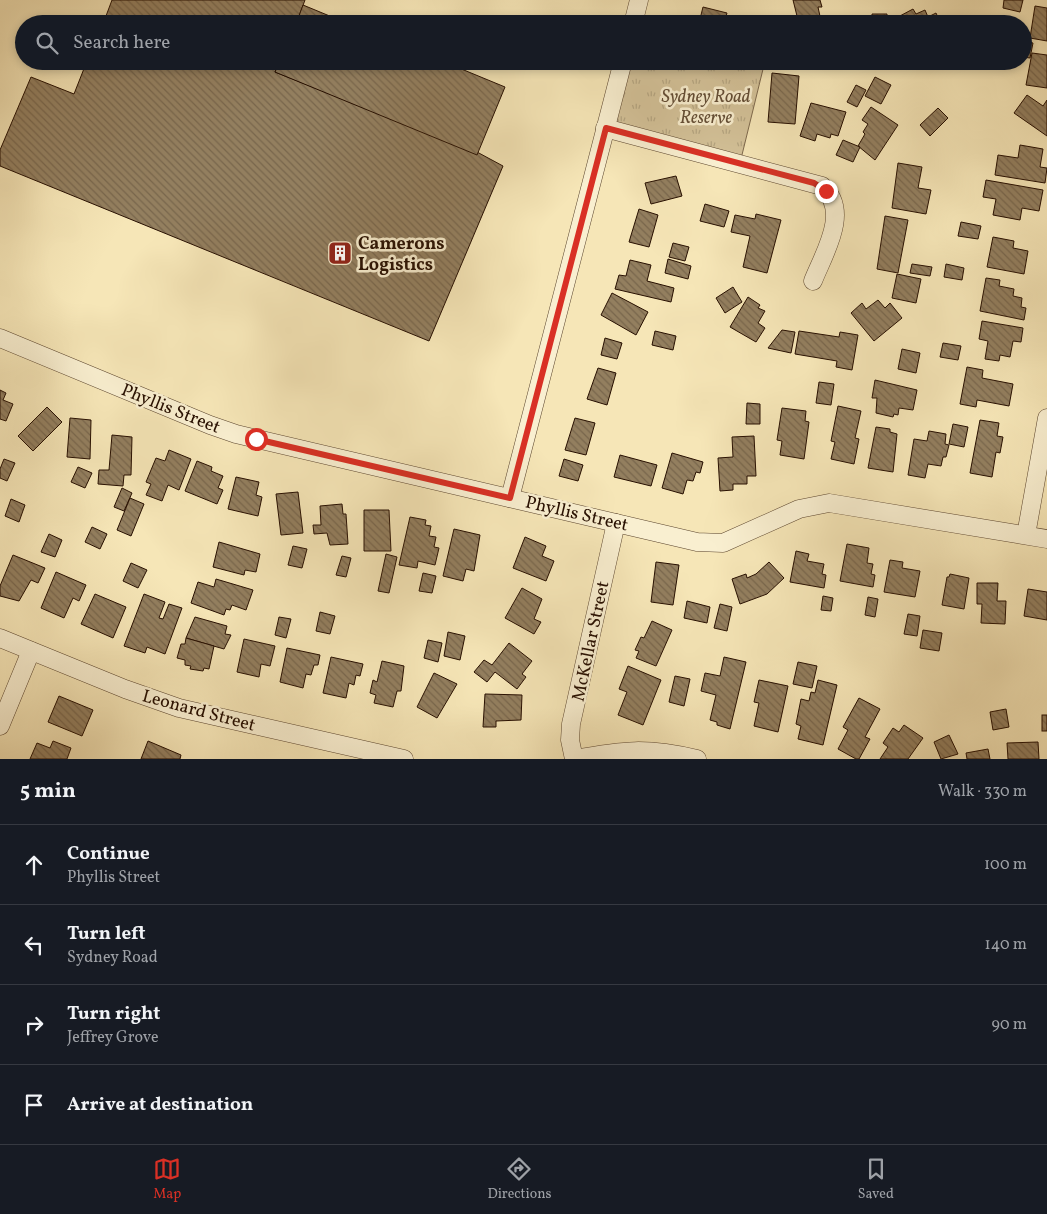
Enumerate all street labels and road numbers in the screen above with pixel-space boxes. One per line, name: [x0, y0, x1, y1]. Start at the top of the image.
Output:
street label: Phyllis Street: [117, 378, 224, 441]
street label: Phyllis Street: [523, 490, 631, 538]
street label: McKellar Street: [567, 579, 616, 704]
street label: Leonard Street: [139, 684, 258, 739]

